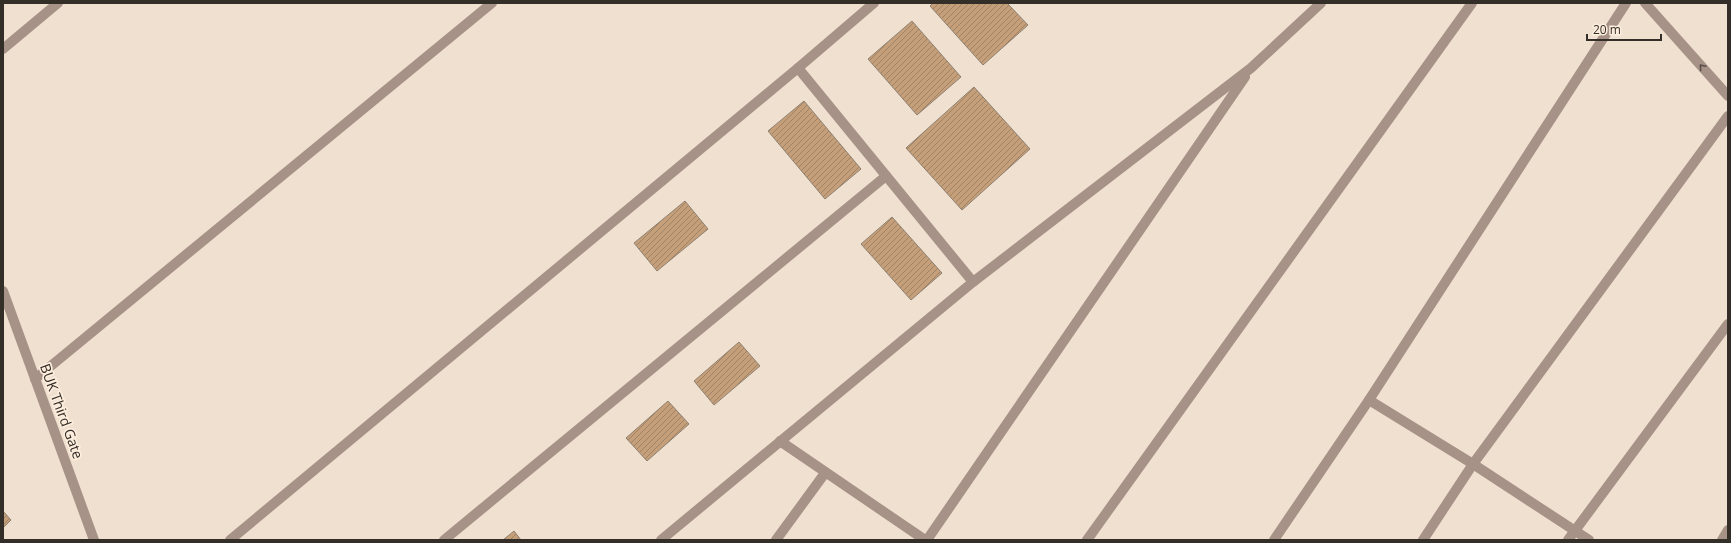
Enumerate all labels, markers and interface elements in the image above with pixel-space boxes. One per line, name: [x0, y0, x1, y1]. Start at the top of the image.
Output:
scale bar: [1587, 16, 1661, 42]
text: 20 m: [1593, 21, 1621, 38]
one-way arrow: [1700, 65, 1707, 72]
street label: BUK Third Gate: [36, 361, 88, 461]

